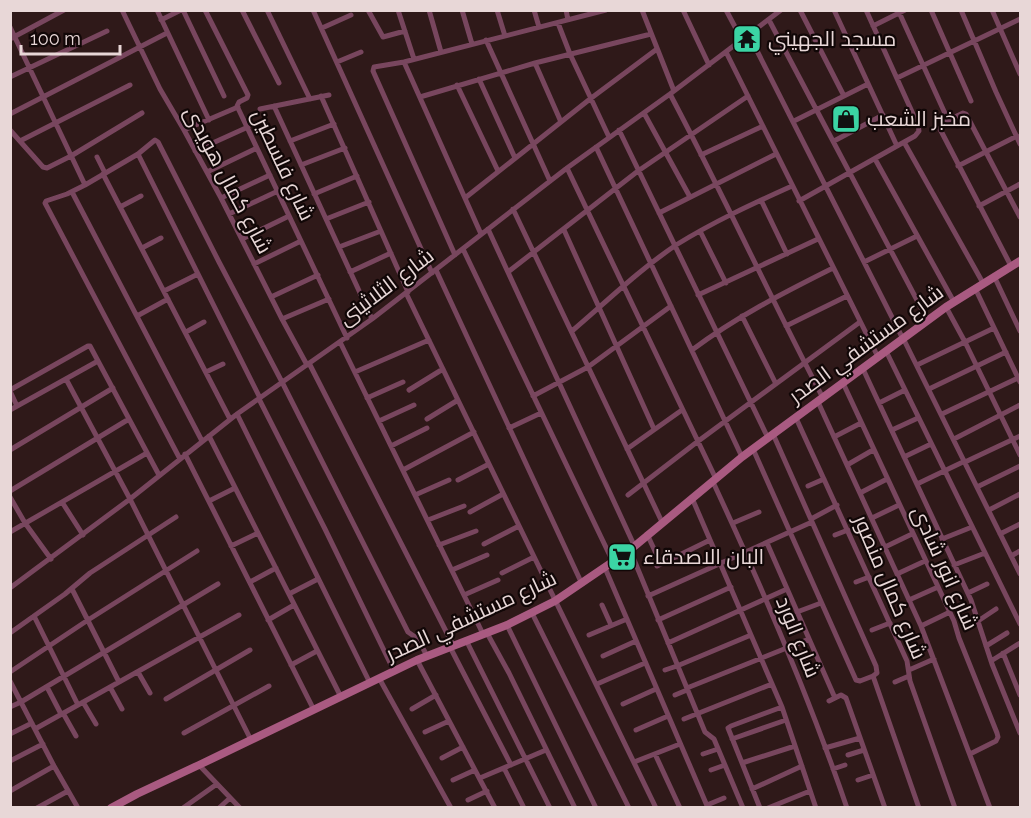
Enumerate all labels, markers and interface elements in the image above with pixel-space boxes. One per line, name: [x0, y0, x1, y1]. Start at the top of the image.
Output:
scale bar: [21, 18, 120, 56]
temple icon: مسجد الجهيني: [731, 23, 763, 55]
place label: مسجد الجهيني: [768, 26, 896, 55]
text: 100 m: [30, 28, 81, 49]
street label: شارع كمال هويدى: [177, 102, 278, 259]
shop icon: مخبز الشعب: [830, 103, 862, 135]
street label: شارع فلسطين: [245, 105, 320, 225]
place label: مخبز الشعب: [867, 106, 971, 131]
street label: شارع الثلاثينى: [333, 243, 439, 332]
street label: شارع مستشفي الصدر: [783, 279, 950, 412]
street label: شارع انور شادى: [905, 502, 984, 634]
street label: شارع كمال منصور: [847, 510, 932, 663]
supermarket icon: البان الاصدقاء: [606, 541, 638, 573]
place label: البان الاصدقاء: [643, 544, 764, 570]
street label: شارع مستشفي الصدر: [381, 565, 562, 670]
street label: شارع الورد: [769, 593, 826, 682]

